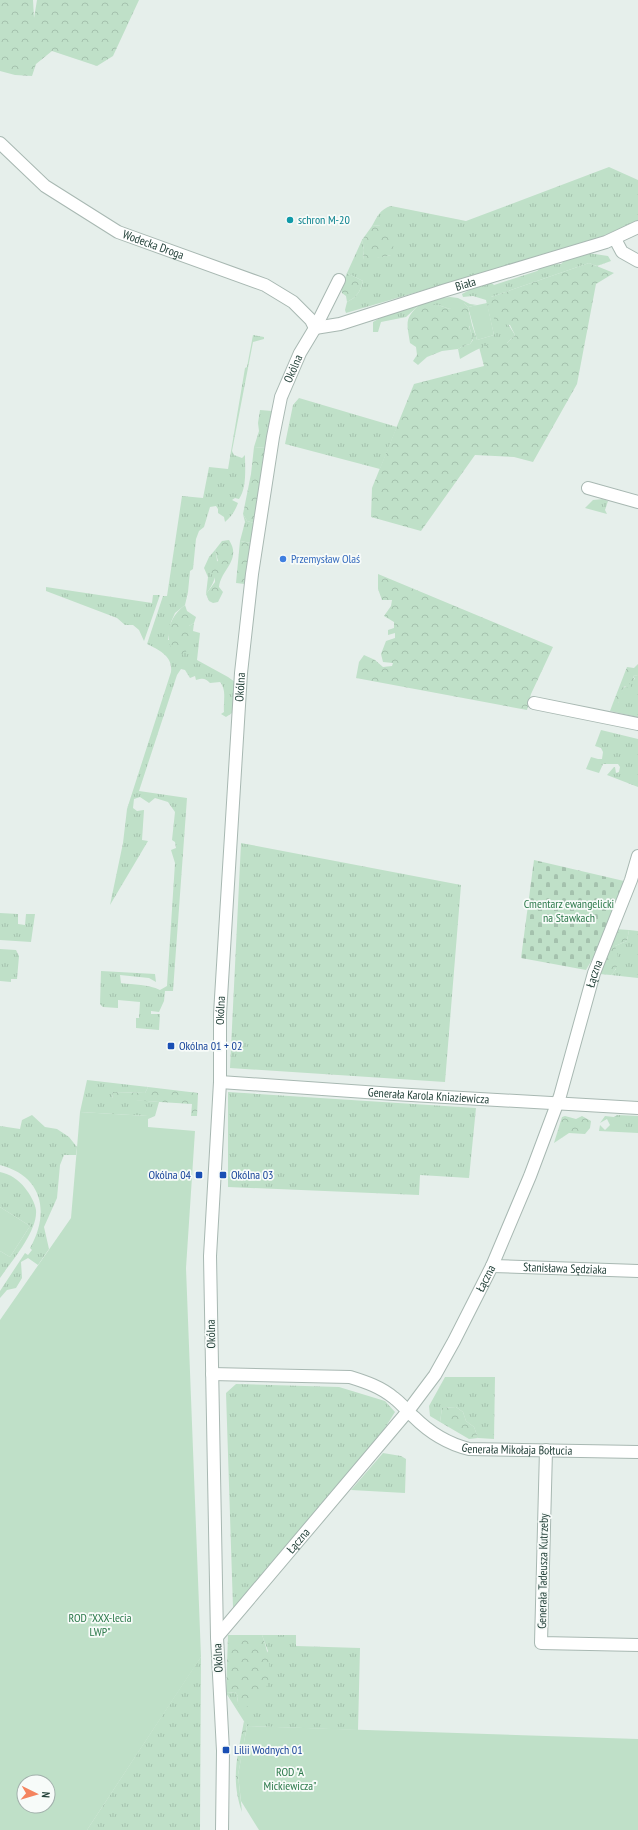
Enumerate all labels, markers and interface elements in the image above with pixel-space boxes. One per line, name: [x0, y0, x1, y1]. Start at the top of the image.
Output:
place label: schron M-20: [298, 212, 350, 227]
marker: schron M-20: [285, 215, 295, 225]
street label: Wodecka Droga: [121, 226, 186, 262]
street label: Biała: [453, 273, 478, 294]
street label: Okólna: [280, 352, 306, 385]
place label: Przemysław Olaś: [291, 551, 360, 566]
marker: Przemysław Olaś: [278, 554, 288, 564]
street label: Okólna: [231, 672, 248, 702]
park label: Cmentarz ewangelicki na Stawkach: [524, 896, 614, 925]
street label: Łączna: [582, 957, 606, 989]
street label: Okólna: [212, 995, 228, 1025]
place label: Okólna 01 + 02: [179, 1038, 242, 1053]
marker: Okólna 01 + 02: [166, 1041, 176, 1051]
street label: Generała Karola Kniaziewicza: [367, 1084, 490, 1106]
place label: Okólna 04: [148, 1167, 192, 1182]
place label: Okólna 03: [231, 1167, 274, 1182]
marker: Okólna 04: [194, 1170, 204, 1180]
marker: Okólna 03: [218, 1170, 228, 1180]
street label: Stanisława Sędziaka: [523, 1259, 607, 1277]
street label: Łączna: [472, 1262, 498, 1294]
street label: Okólna: [203, 1319, 218, 1349]
street label: Generała Mikołaja Bołtucia: [460, 1439, 573, 1458]
street label: Generała Tadeusza Kutrzeby: [534, 1513, 551, 1629]
street label: Łączna: [283, 1525, 313, 1556]
park label: ROD "XXX-lecia LWP": [68, 1610, 132, 1639]
street label: Okólna: [209, 1643, 226, 1673]
place label: Lilii Wodnych 01: [234, 1742, 303, 1757]
marker: Lilii Wodnych 01: [221, 1745, 231, 1755]
park label: ROD "A Mickiewicza": [264, 1764, 316, 1793]
north arrow: [16, 1774, 56, 1814]
text: N: [39, 1791, 53, 1798]

